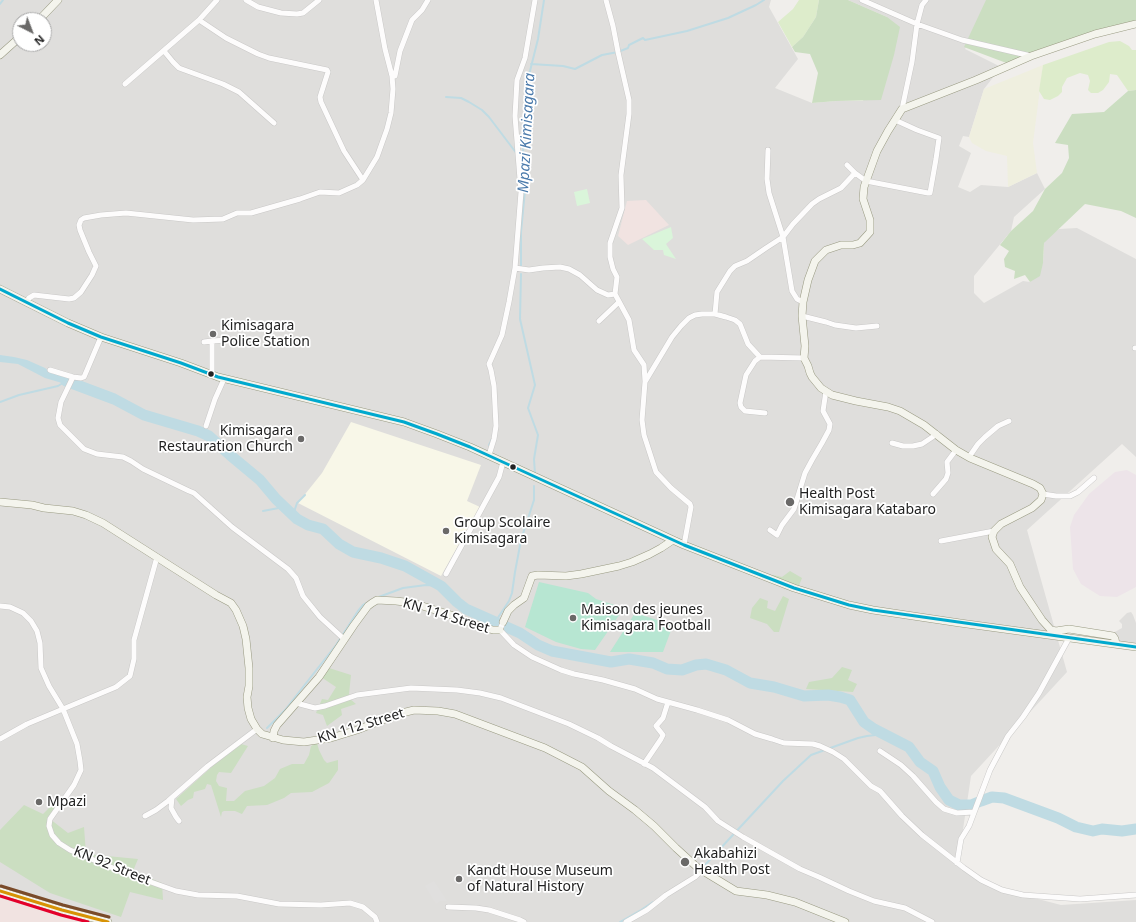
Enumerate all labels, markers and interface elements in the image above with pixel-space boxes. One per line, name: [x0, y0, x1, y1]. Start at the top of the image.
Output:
north arrow: [12, 12, 52, 52]
text: N: [31, 32, 48, 49]
water label: Mpazi Kimisagara: [515, 73, 539, 193]
place label: Kimisagara Police Station: [221, 318, 310, 350]
marker: Kimisagara Police Station: [208, 329, 218, 339]
unlabelled marker: [206, 369, 216, 379]
place label: Kimisagara Restauration Church: [158, 423, 293, 456]
marker: Kimisagara Restauration Church: [296, 434, 306, 444]
unlabelled marker: [508, 462, 518, 472]
place label: Health Post Kimisagara Katabaro: [799, 486, 936, 518]
marker: Health Post Kimisagara Katabaro: [784, 496, 796, 508]
place label: Group Scolaire Kimisagara: [454, 515, 550, 548]
marker: Group Scolaire Kimisagara: [441, 526, 451, 536]
street label: KN 114 Street: [401, 595, 491, 637]
place label: Maison des jeunes Kimisagara Football: [581, 602, 711, 634]
marker: Maison des jeunes Kimisagara Football: [568, 613, 578, 623]
street label: KN 112 Street: [316, 705, 406, 747]
place label: Mpazi: [47, 794, 86, 810]
marker: Mpazi: [34, 797, 44, 807]
street label: KN 92 Street: [71, 843, 153, 889]
place label: Akabahizi Health Post: [694, 846, 770, 878]
marker: Akabahizi Health Post: [679, 856, 691, 868]
place label: Kandt House Museum of Natural History: [467, 863, 613, 896]
marker: Kandt House Museum of Natural History: [454, 874, 464, 884]

